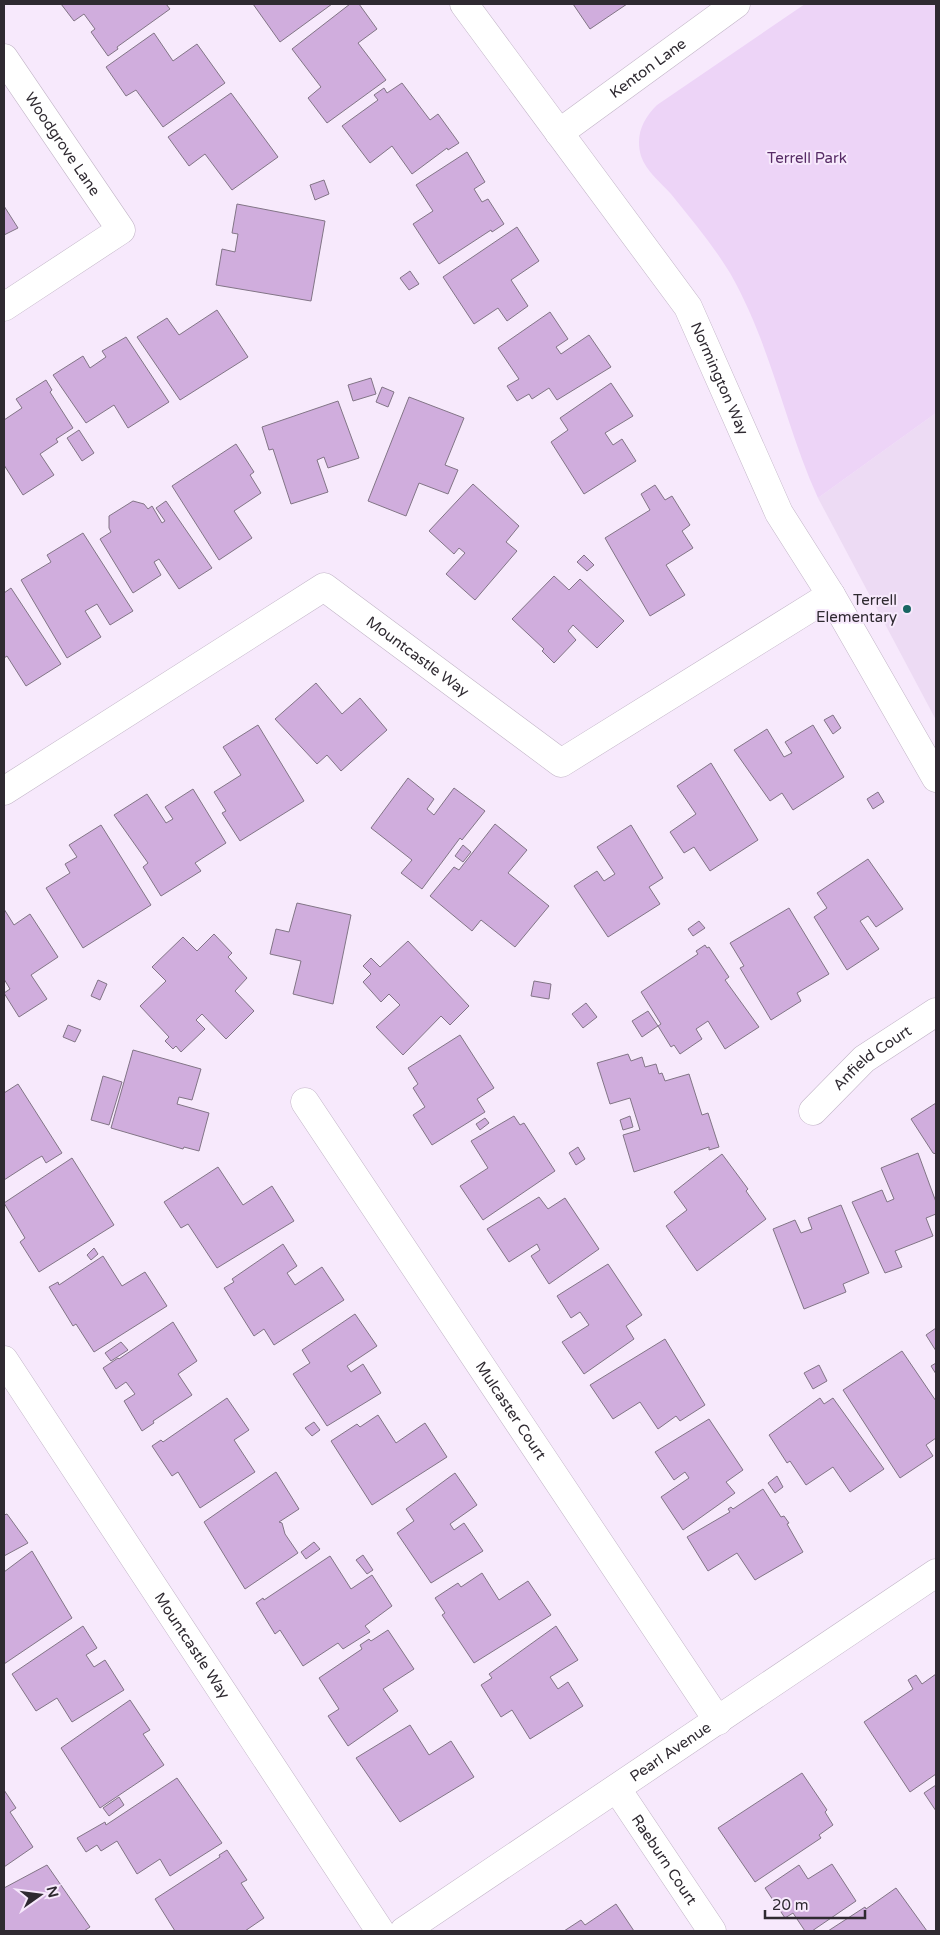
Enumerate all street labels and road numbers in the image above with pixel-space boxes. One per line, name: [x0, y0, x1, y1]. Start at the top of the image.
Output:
street label: Kenton Lane: [606, 34, 690, 102]
street label: Woodgrove Lane: [21, 89, 104, 199]
street label: Normington Way: [687, 319, 752, 438]
street label: Mountcastle Way: [363, 612, 473, 701]
street label: Anfield Court: [829, 1021, 915, 1094]
street label: Mulcaster Court: [472, 1358, 550, 1463]
street label: Mountcastle Way: [151, 1589, 234, 1702]
street label: Pearl Avenue: [626, 1718, 714, 1785]
street label: Raeburn Court: [628, 1811, 701, 1908]

